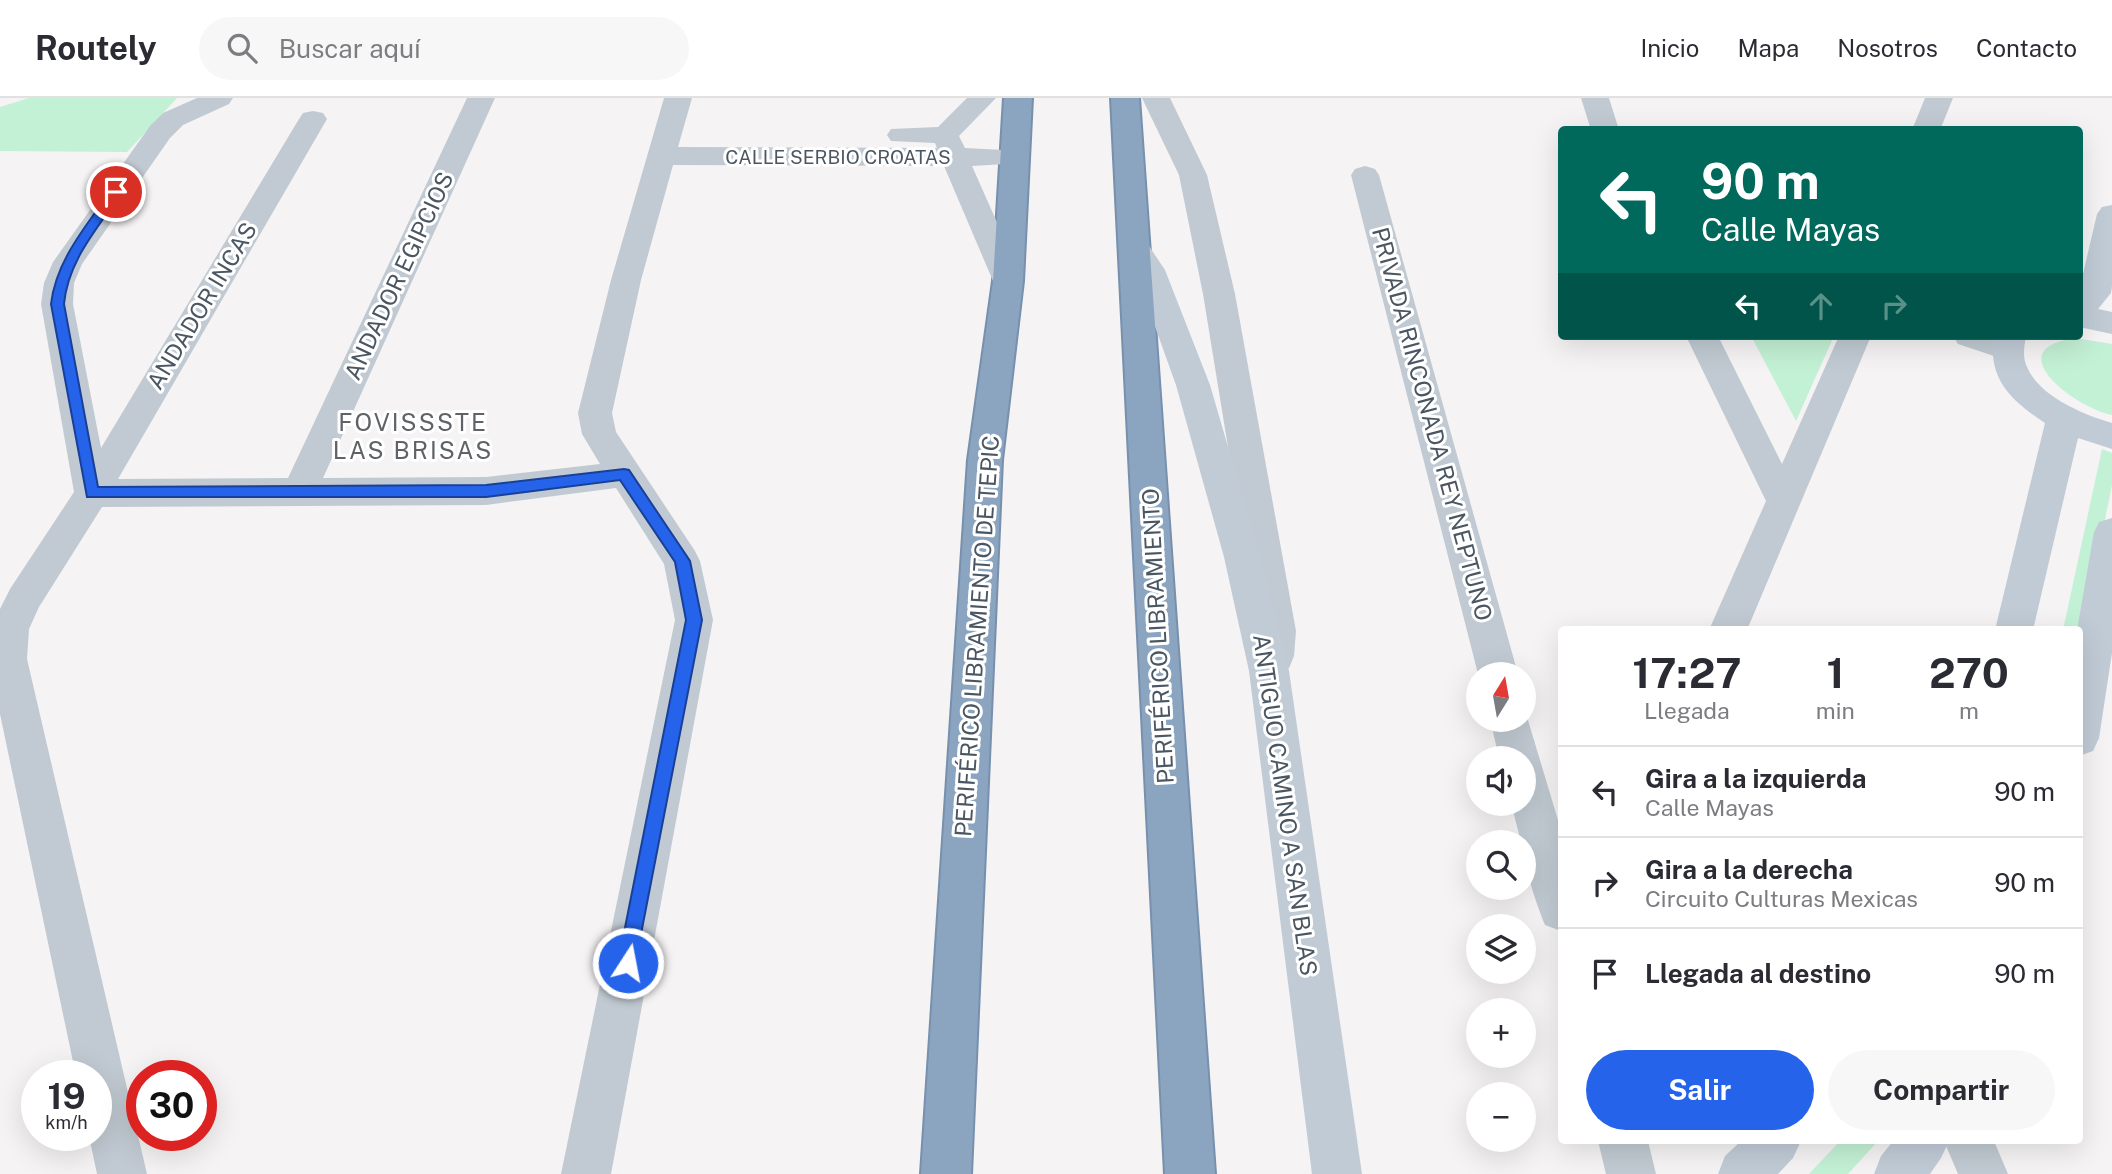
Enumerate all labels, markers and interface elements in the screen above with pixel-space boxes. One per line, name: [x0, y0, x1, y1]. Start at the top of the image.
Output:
search box: [199, 17, 689, 80]
text: Routely: [35, 29, 157, 67]
icon: search: [223, 29, 261, 67]
text: Buscar aquí: [279, 33, 421, 64]
text: Inicio: [1640, 34, 1699, 62]
text: Mapa: [1737, 34, 1799, 62]
text: Nosotros: [1837, 34, 1938, 62]
text: Contacto: [1976, 34, 2077, 62]
street label: CALLE SERBIO CROATAS: [725, 146, 951, 168]
text: 90 m: [1701, 152, 1820, 210]
icon: left: [1586, 154, 1677, 245]
pin: [86, 162, 146, 222]
street label: ANDADOR EGIPCIOS: [339, 168, 459, 384]
icon: arrive: [97, 173, 135, 211]
text: Calle Mayas: [1701, 211, 1880, 248]
street label: ANDADOR INCAS: [141, 217, 262, 394]
street label: PRIVADA RINCONADA REY NEPTUNO: [1367, 224, 1498, 623]
icon: left: [1729, 287, 1767, 325]
icon: ahead: [1802, 287, 1840, 325]
icon: right: [1875, 287, 1913, 325]
district label: FOVISSSTE LAS BRISAS: [333, 408, 493, 464]
street label: PERIFÉRICO LIBRAMIENTO DE TEPIC: [949, 434, 1004, 838]
street label: PERIFÉRICO LIBRAMIENTO: [1136, 488, 1179, 785]
street label: ANTIGUO CAMINO A SAN BLAS: [1248, 632, 1323, 977]
text: 17:27: [1632, 648, 1742, 697]
text: 1: [1826, 648, 1844, 697]
text: 270: [1929, 648, 2009, 697]
north arrow: [1466, 662, 1536, 732]
map controls: [1466, 662, 1536, 1152]
text: Llegada: [1644, 697, 1730, 724]
text: min: [1816, 697, 1855, 724]
text: m: [1959, 697, 1979, 724]
button: sound: [1466, 746, 1536, 816]
text: Gira a la izquierda: [1645, 763, 1867, 794]
icon: left: [1586, 773, 1624, 811]
text: 90 m: [1994, 776, 2055, 807]
text: Calle Mayas: [1645, 794, 1774, 821]
button: search: [1466, 830, 1536, 900]
text: Gira a la derecha: [1645, 854, 1853, 885]
icon: right: [1586, 864, 1624, 902]
text: 90 m: [1994, 867, 2055, 898]
text: Circuito Culturas Mexicas: [1645, 885, 1918, 912]
button: layers: [1466, 914, 1536, 984]
position arrow: [591, 926, 665, 1000]
icon: arrive: [1586, 955, 1624, 993]
text: Llegada al destino: [1645, 958, 1871, 989]
text: 90 m: [1994, 958, 2055, 989]
button: +: [1466, 998, 1536, 1068]
button: Salir: [1586, 1050, 1814, 1130]
button: Compartir: [1828, 1050, 2055, 1130]
speed limit sign: 30: [126, 1060, 217, 1151]
text: 19: [47, 1076, 86, 1117]
button: −: [1466, 1082, 1536, 1152]
text: km/h: [45, 1112, 88, 1133]

